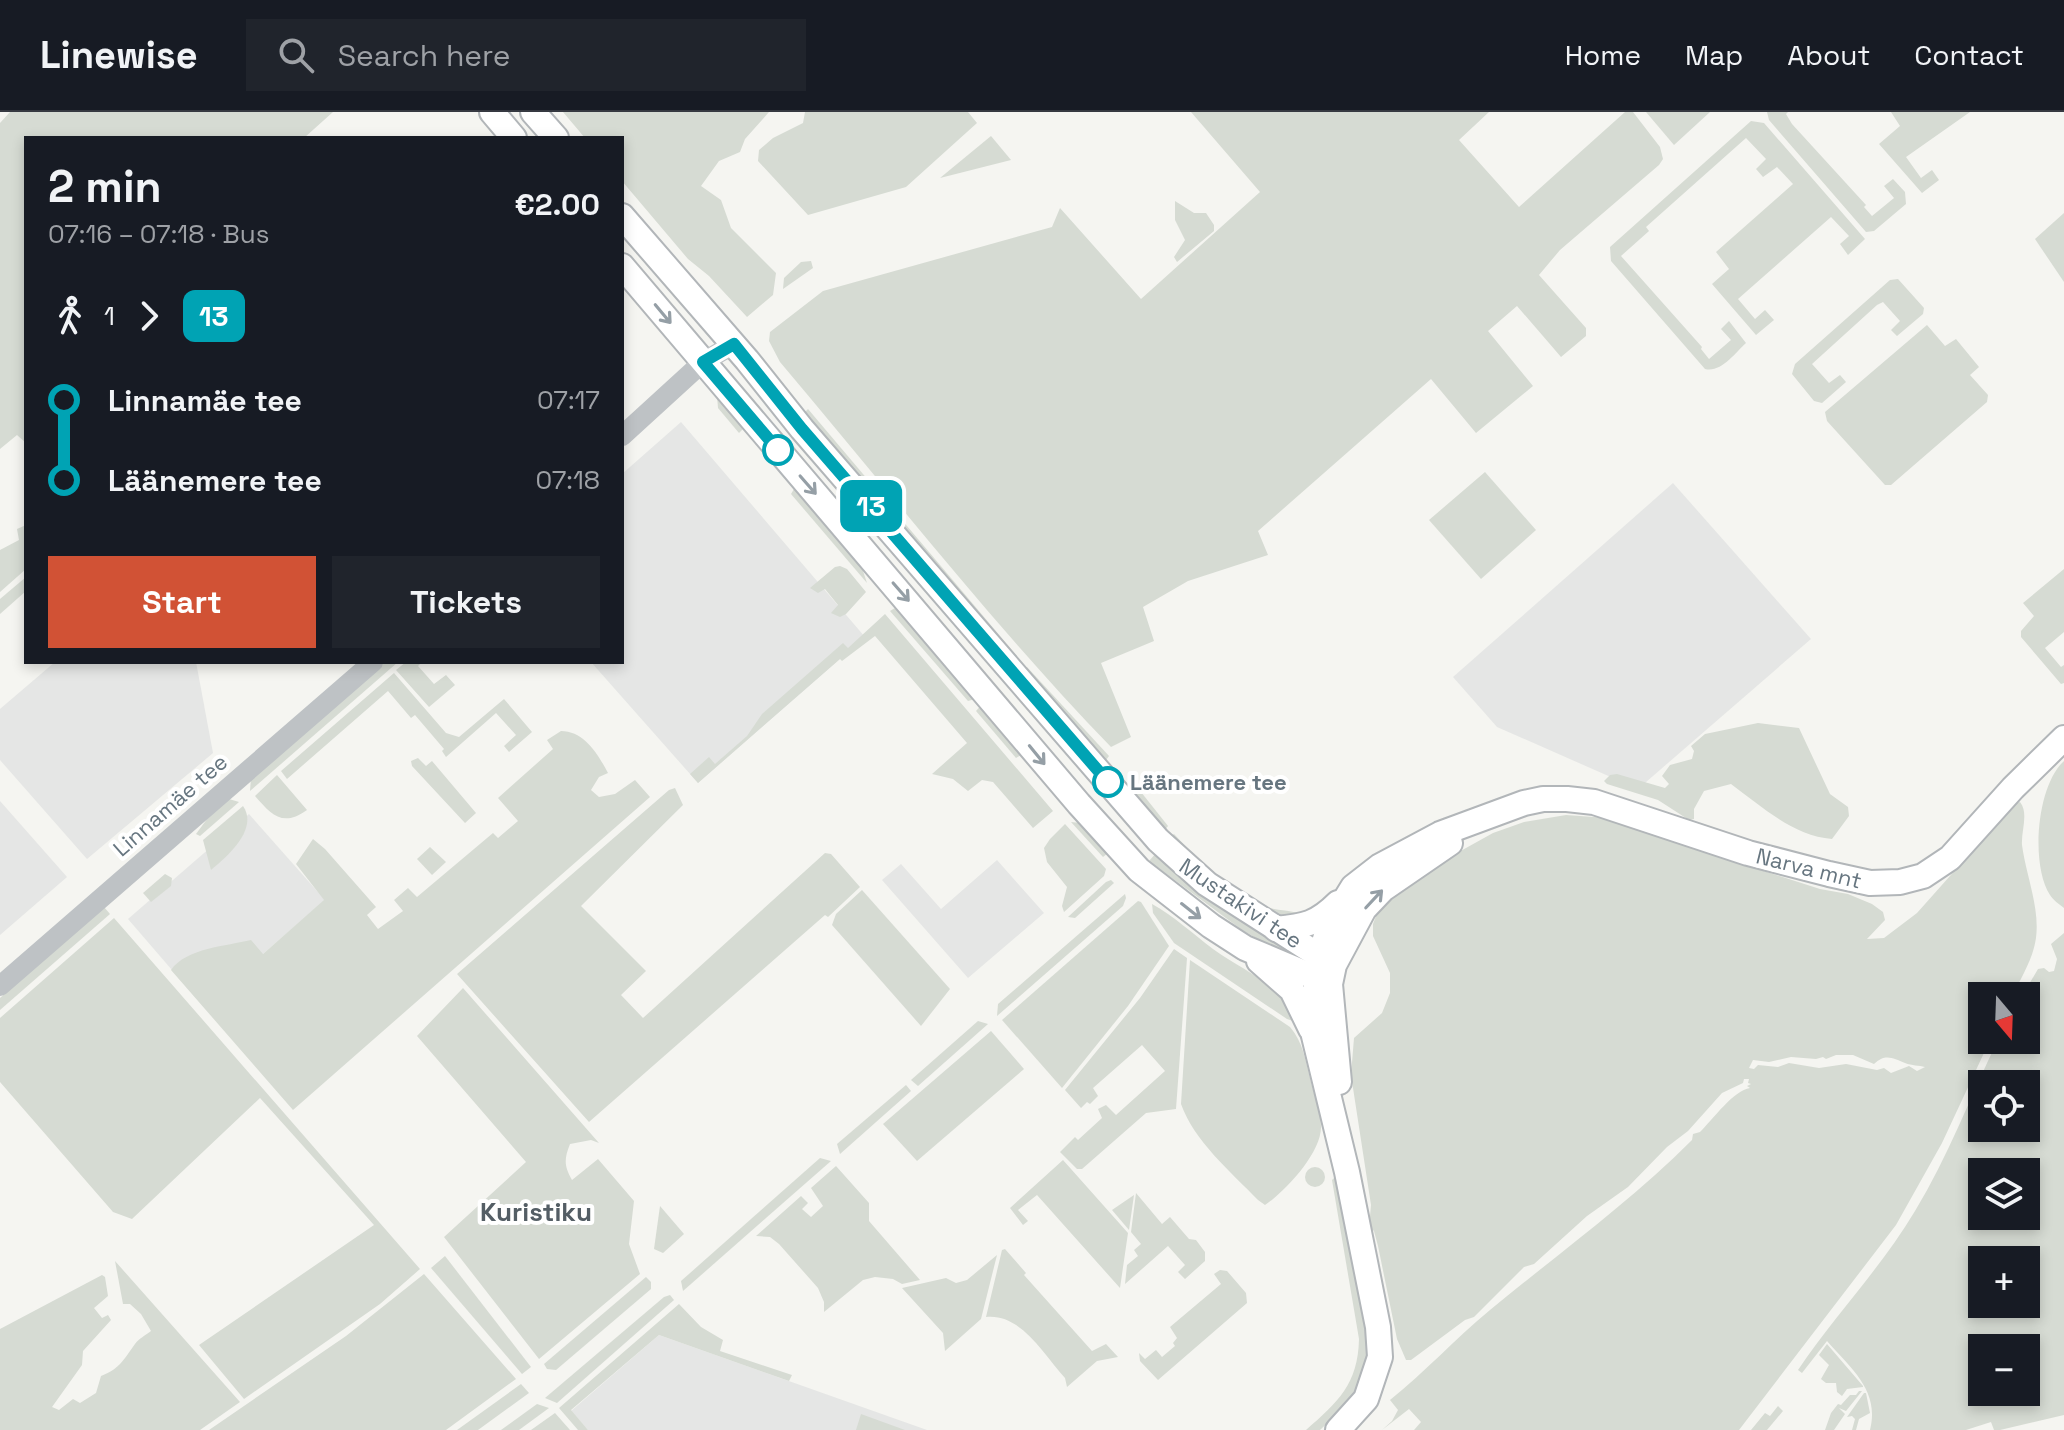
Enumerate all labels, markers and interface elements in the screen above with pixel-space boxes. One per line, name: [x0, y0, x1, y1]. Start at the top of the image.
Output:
search box: [246, 19, 806, 91]
text: Linewise: [40, 31, 198, 79]
icon: search: [274, 33, 318, 77]
text: Search here: [338, 36, 511, 75]
text: Home: [1565, 37, 1641, 73]
text: Map: [1685, 37, 1743, 73]
text: About: [1787, 37, 1870, 73]
text: Contact: [1914, 37, 2024, 73]
text: 2 min: [48, 159, 162, 215]
text: €2.00: [514, 185, 600, 224]
text: 07:16 – 07:18 · Bus: [48, 217, 269, 251]
icon: walk: [48, 294, 92, 338]
icon: forward: [127, 294, 171, 338]
text: 13: [199, 298, 229, 334]
text: 1: [104, 299, 115, 333]
one-way arrow: [653, 303, 671, 323]
text: Linnamäe tee: [108, 381, 302, 420]
text: 07:17: [537, 383, 600, 417]
unlabelled marker: [763, 435, 793, 465]
text: Läänemere tee: [108, 461, 322, 500]
text: 07:18: [535, 463, 600, 497]
one-way arrow: [799, 474, 817, 495]
line badge: 13: [835, 480, 907, 532]
text: 13: [856, 488, 886, 524]
button: Start: [48, 556, 316, 648]
button: Tickets: [332, 556, 600, 648]
one-way arrow: [892, 581, 910, 601]
one-way arrow: [1028, 744, 1046, 765]
street label: Linnamäe tee: [107, 748, 233, 862]
marker: Läänemere tee: [1093, 767, 1123, 797]
place label: Läänemere tee: [1130, 768, 1287, 796]
street label: Narva mnt: [1753, 841, 1865, 895]
street label: Mustakivi tee: [1174, 852, 1308, 954]
one-way arrow: [1364, 889, 1383, 909]
one-way arrow: [1180, 902, 1201, 919]
north arrow: [1968, 982, 2040, 1054]
map controls: [1968, 982, 2040, 1406]
button: locate: [1968, 1070, 2040, 1142]
button: layers: [1968, 1158, 2040, 1230]
district label: Kuristiku: [480, 1195, 592, 1229]
button: +: [1968, 1246, 2040, 1318]
button: −: [1968, 1334, 2040, 1406]

